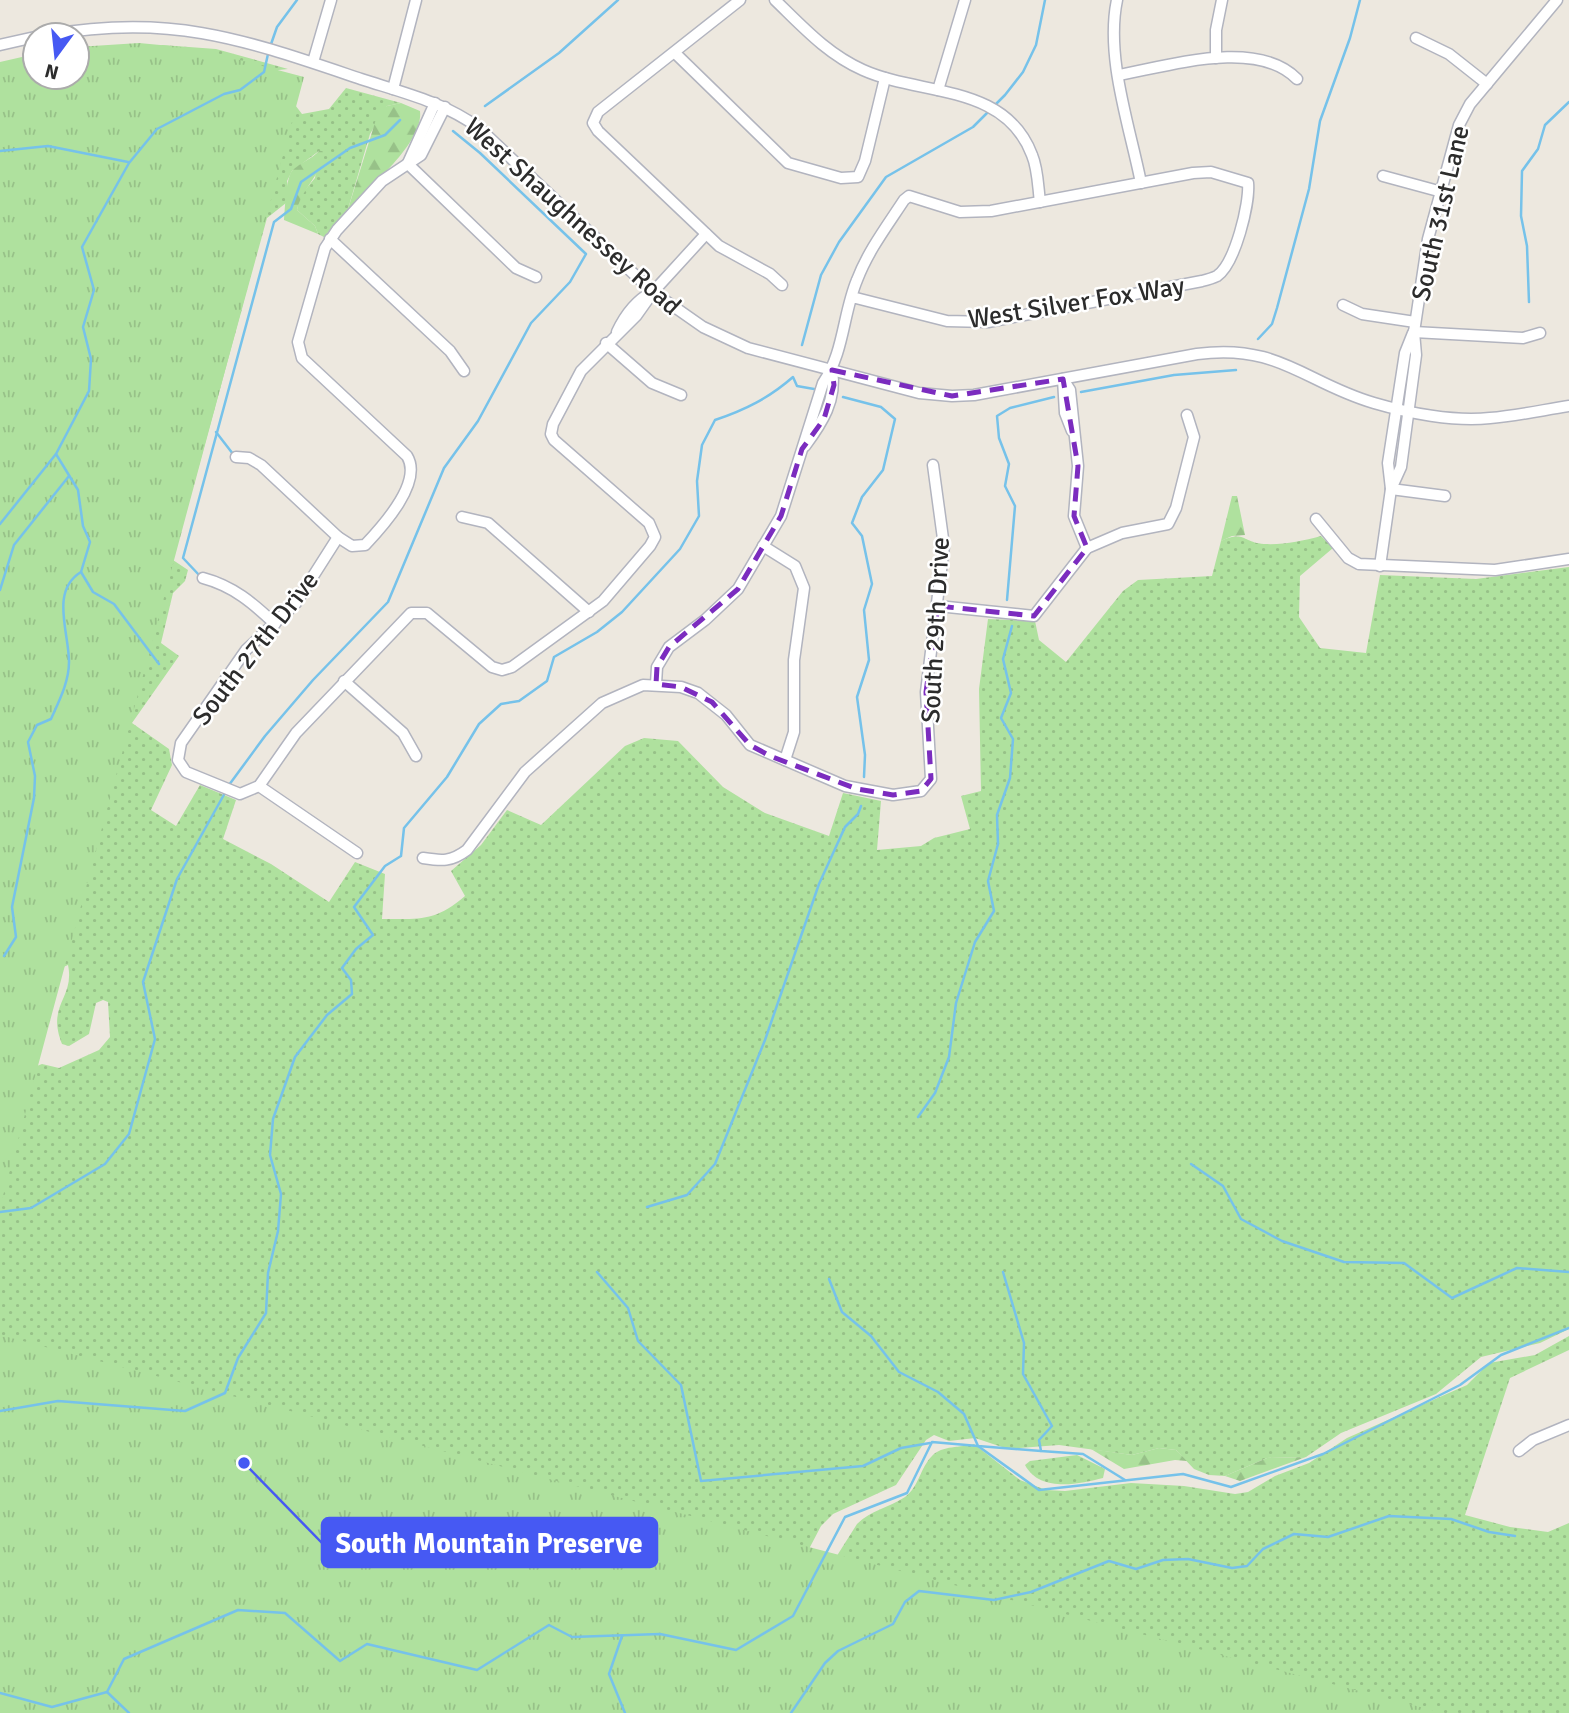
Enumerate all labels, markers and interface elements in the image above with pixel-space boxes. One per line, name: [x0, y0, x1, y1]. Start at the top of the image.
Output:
north arrow: [21, 21, 91, 91]
text: N: [42, 58, 61, 85]
street label: West Shaughnessey Road: [457, 111, 687, 322]
street label: South 31st Lane: [1405, 122, 1477, 304]
street label: West Silver Fox Way: [966, 270, 1187, 336]
street label: South 29th Drive: [915, 536, 957, 724]
street label: South 27th Drive: [186, 565, 326, 732]
callout: South Mountain Preserve: [322, 1518, 657, 1567]
text: South Mountain Preserve: [335, 1527, 643, 1561]

